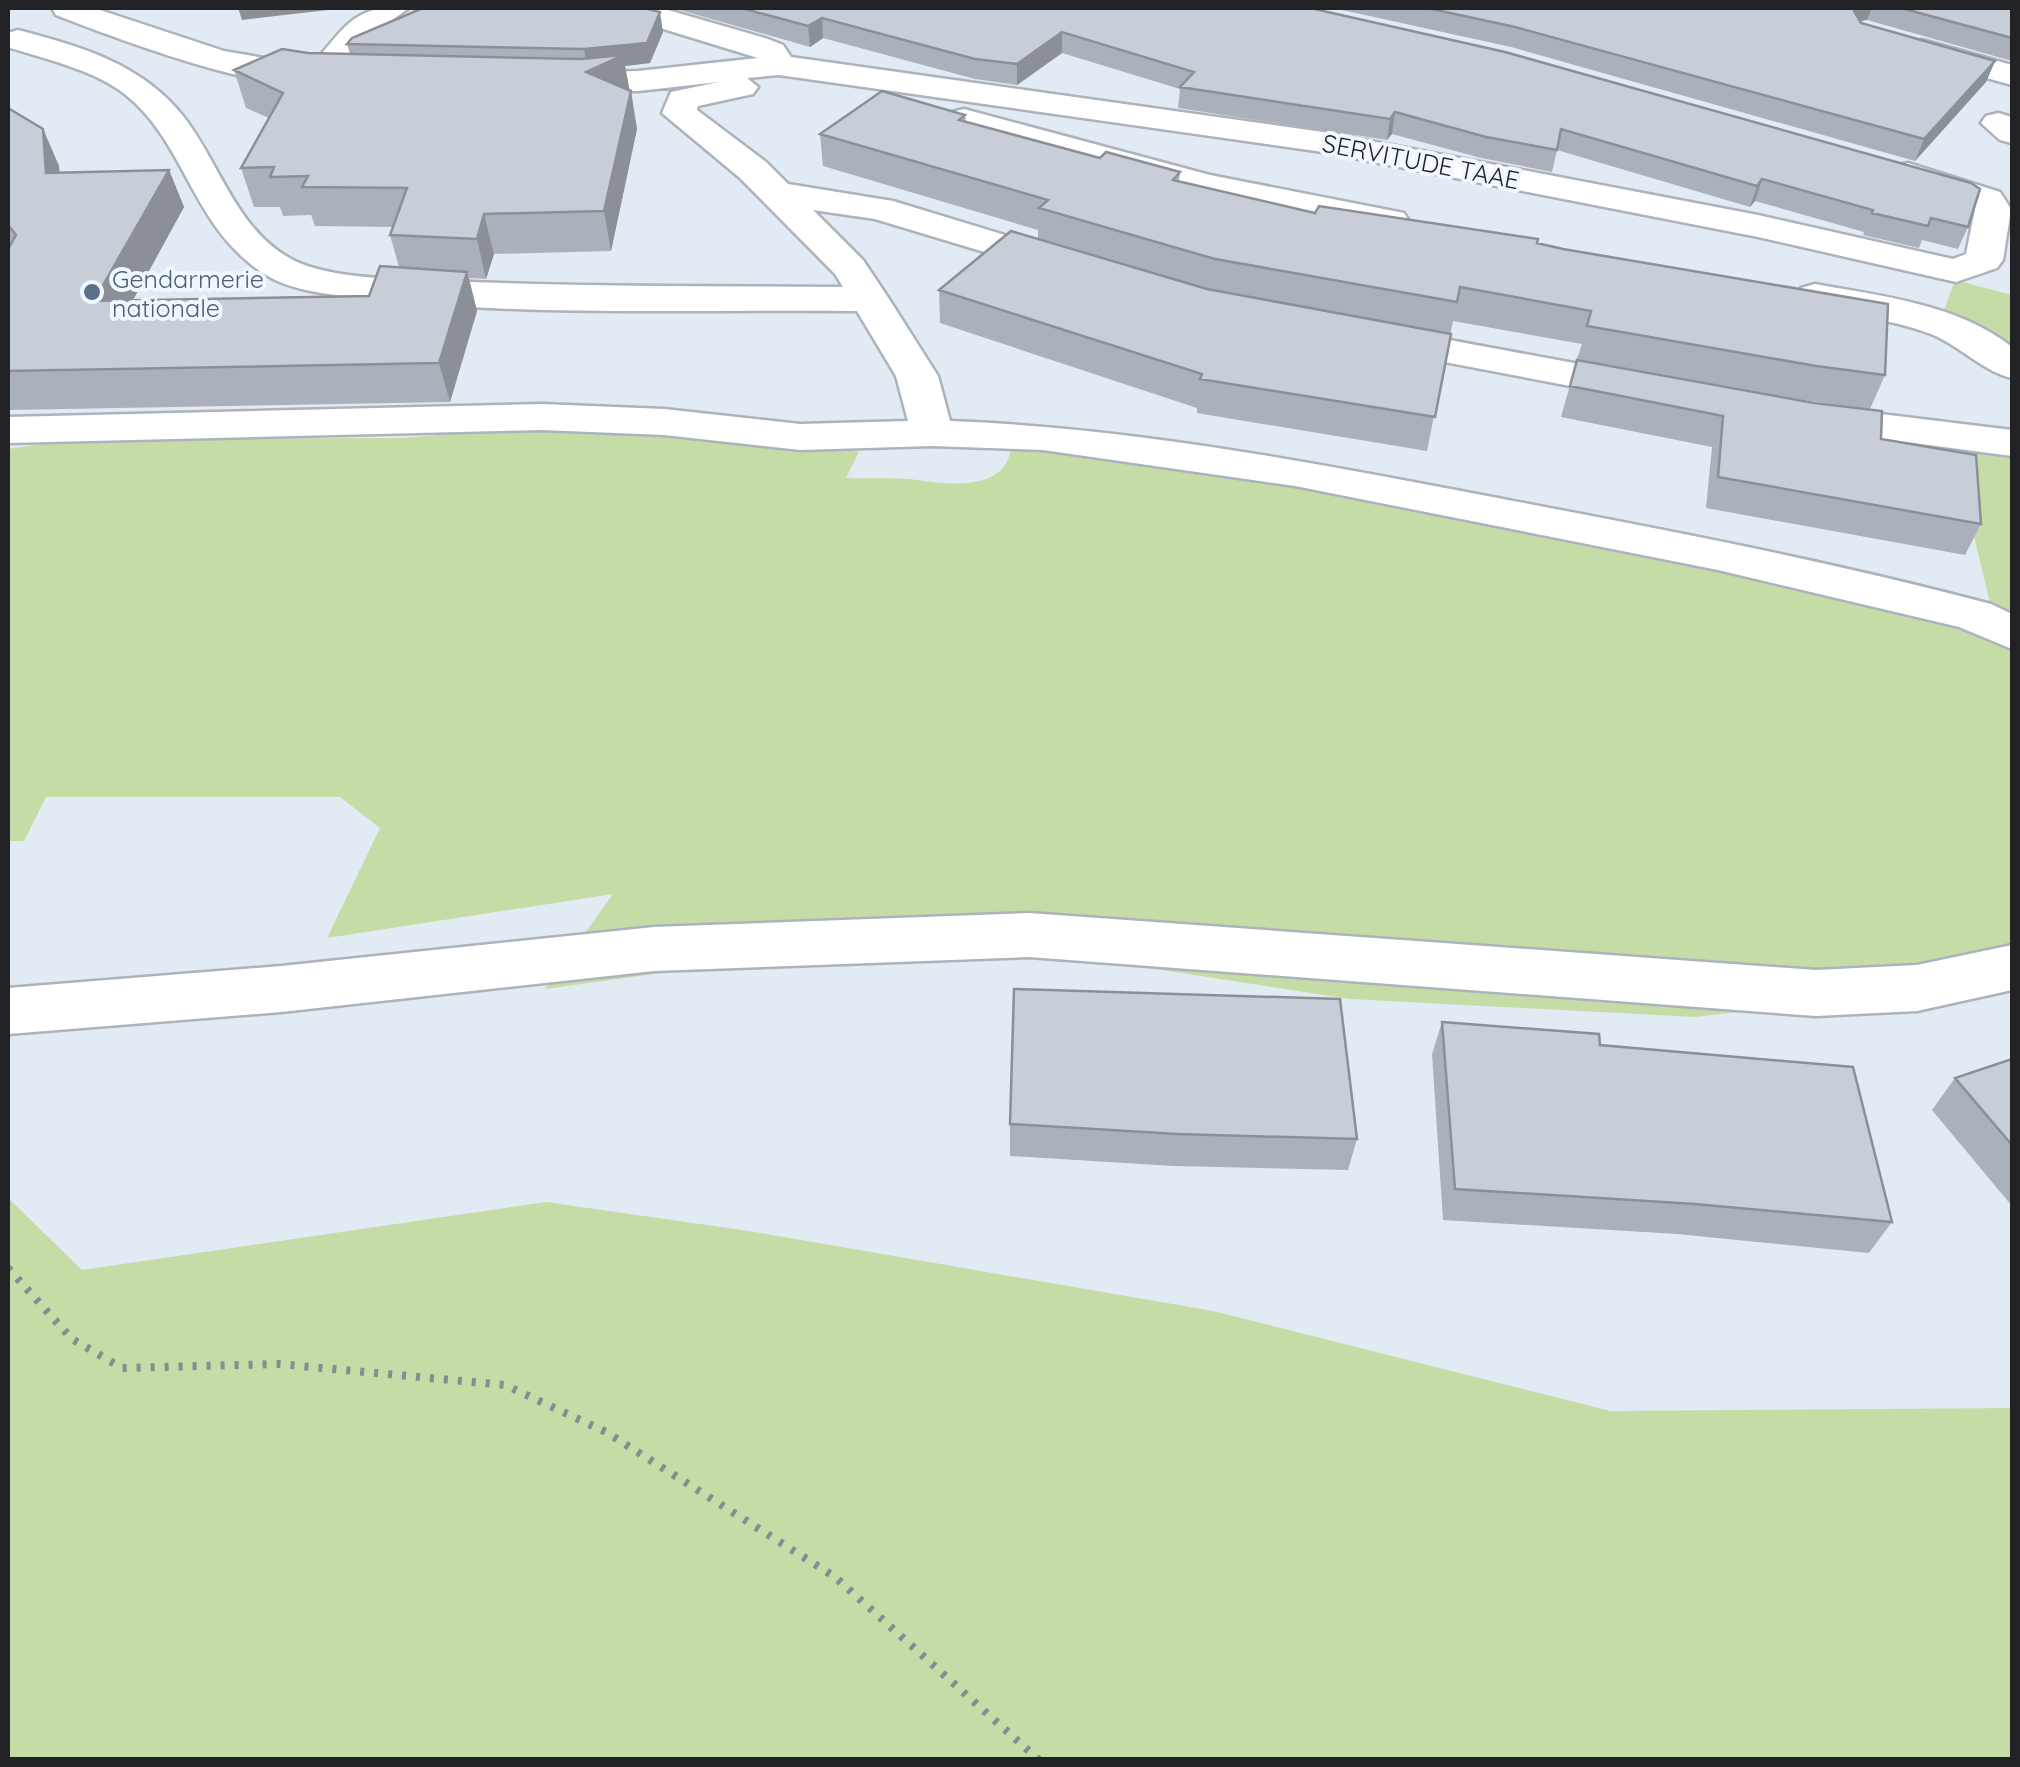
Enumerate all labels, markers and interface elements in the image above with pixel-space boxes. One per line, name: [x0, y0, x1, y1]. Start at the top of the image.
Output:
street label: SERVITUDE TAAE: [1320, 127, 1522, 195]
place label: Gendarmerie nationale: [112, 263, 264, 323]
marker: Gendarmerie nationale: [81, 281, 103, 303]

